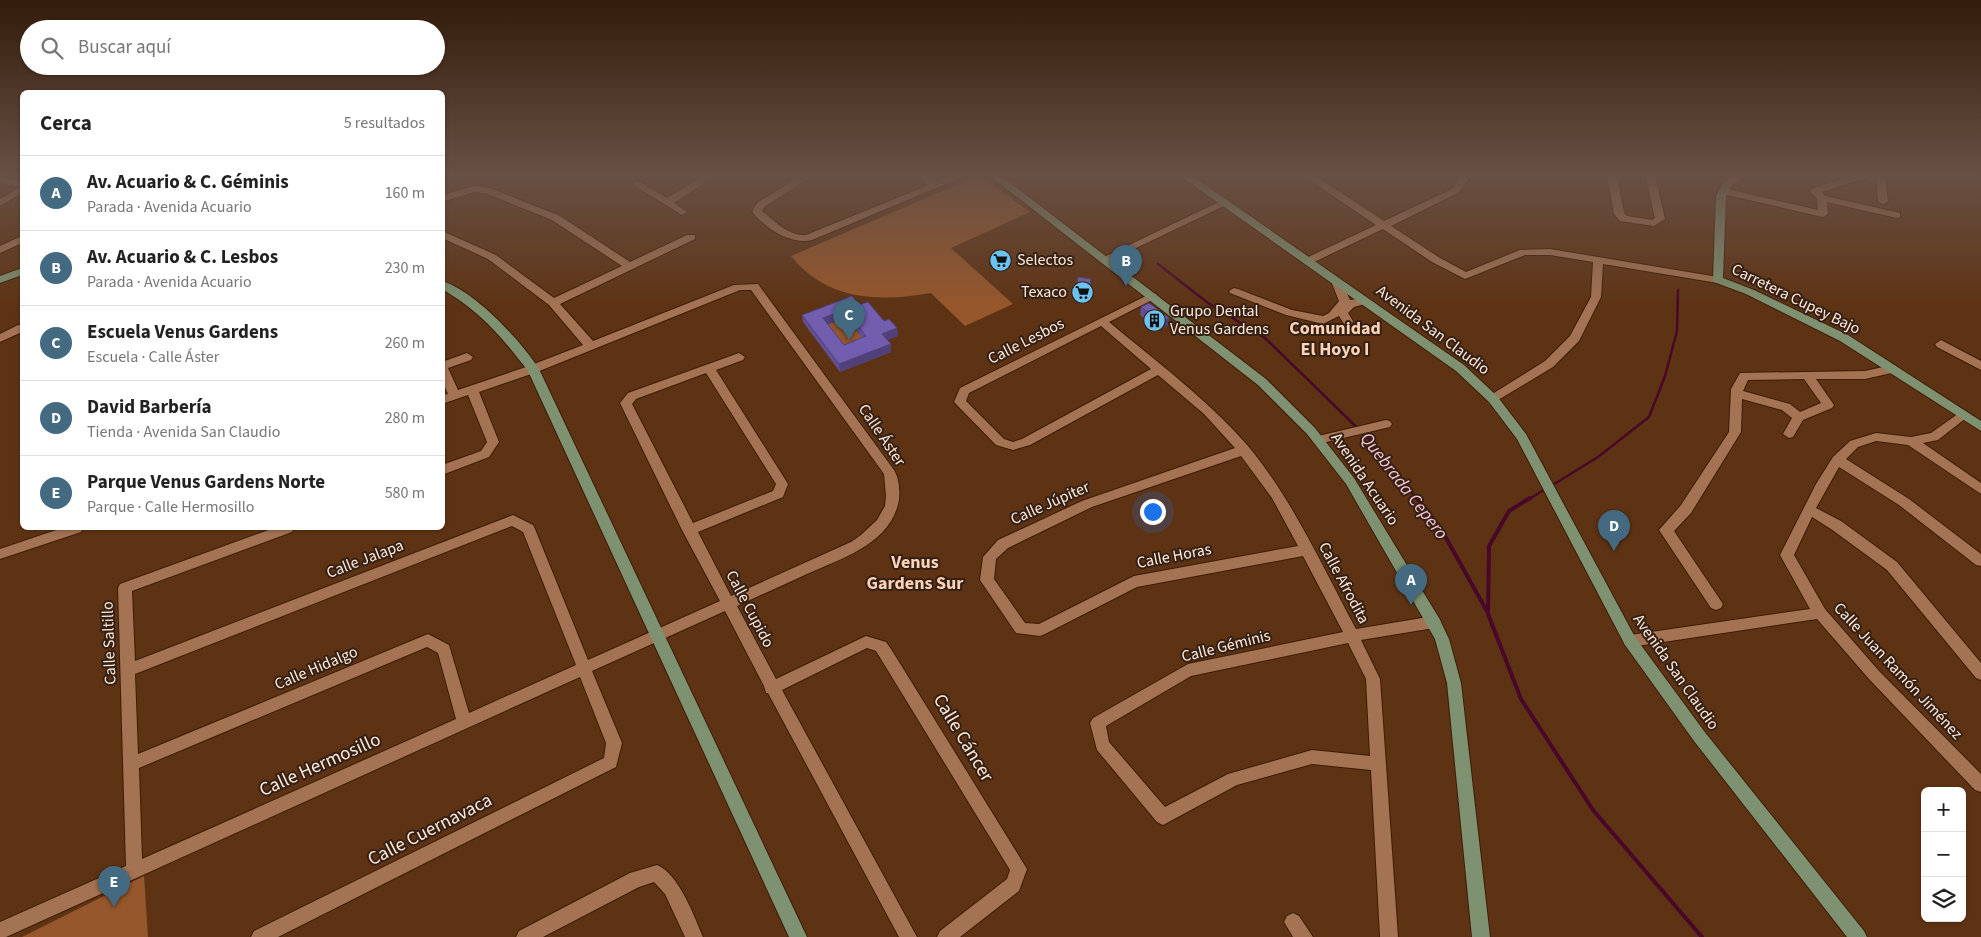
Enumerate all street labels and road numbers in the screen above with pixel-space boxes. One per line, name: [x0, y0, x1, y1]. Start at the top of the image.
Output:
street label: Carretera Cupey Bajo: [1728, 258, 1864, 340]
street label: Avenida San Claudio: [1372, 280, 1494, 380]
street label: Calle Lesbos: [984, 312, 1068, 370]
street label: Calle Áster: [853, 400, 911, 471]
street label: Avenida Acuario: [1326, 428, 1404, 530]
street label: Calle Júpiter: [1007, 476, 1093, 530]
street label: Calle Jalapa: [323, 534, 407, 584]
street label: Calle Horas: [1135, 538, 1213, 574]
street label: Calle Afrodita: [1313, 538, 1375, 628]
street label: Calle Cupido: [720, 567, 780, 651]
street label: Calle Juan Ramón Jiménez: [1829, 598, 1968, 745]
street label: Calle Saltillo: [97, 601, 121, 685]
street label: Avenida San Claudio: [1628, 610, 1724, 734]
street label: Calle Géminis: [1179, 624, 1273, 668]
street label: Calle Hidalgo: [271, 641, 361, 695]
street label: Calle Cáncer: [926, 689, 1000, 787]
street label: Calle Hermosillo: [255, 726, 385, 804]
street label: Calle Cuernavaca: [363, 787, 497, 873]

